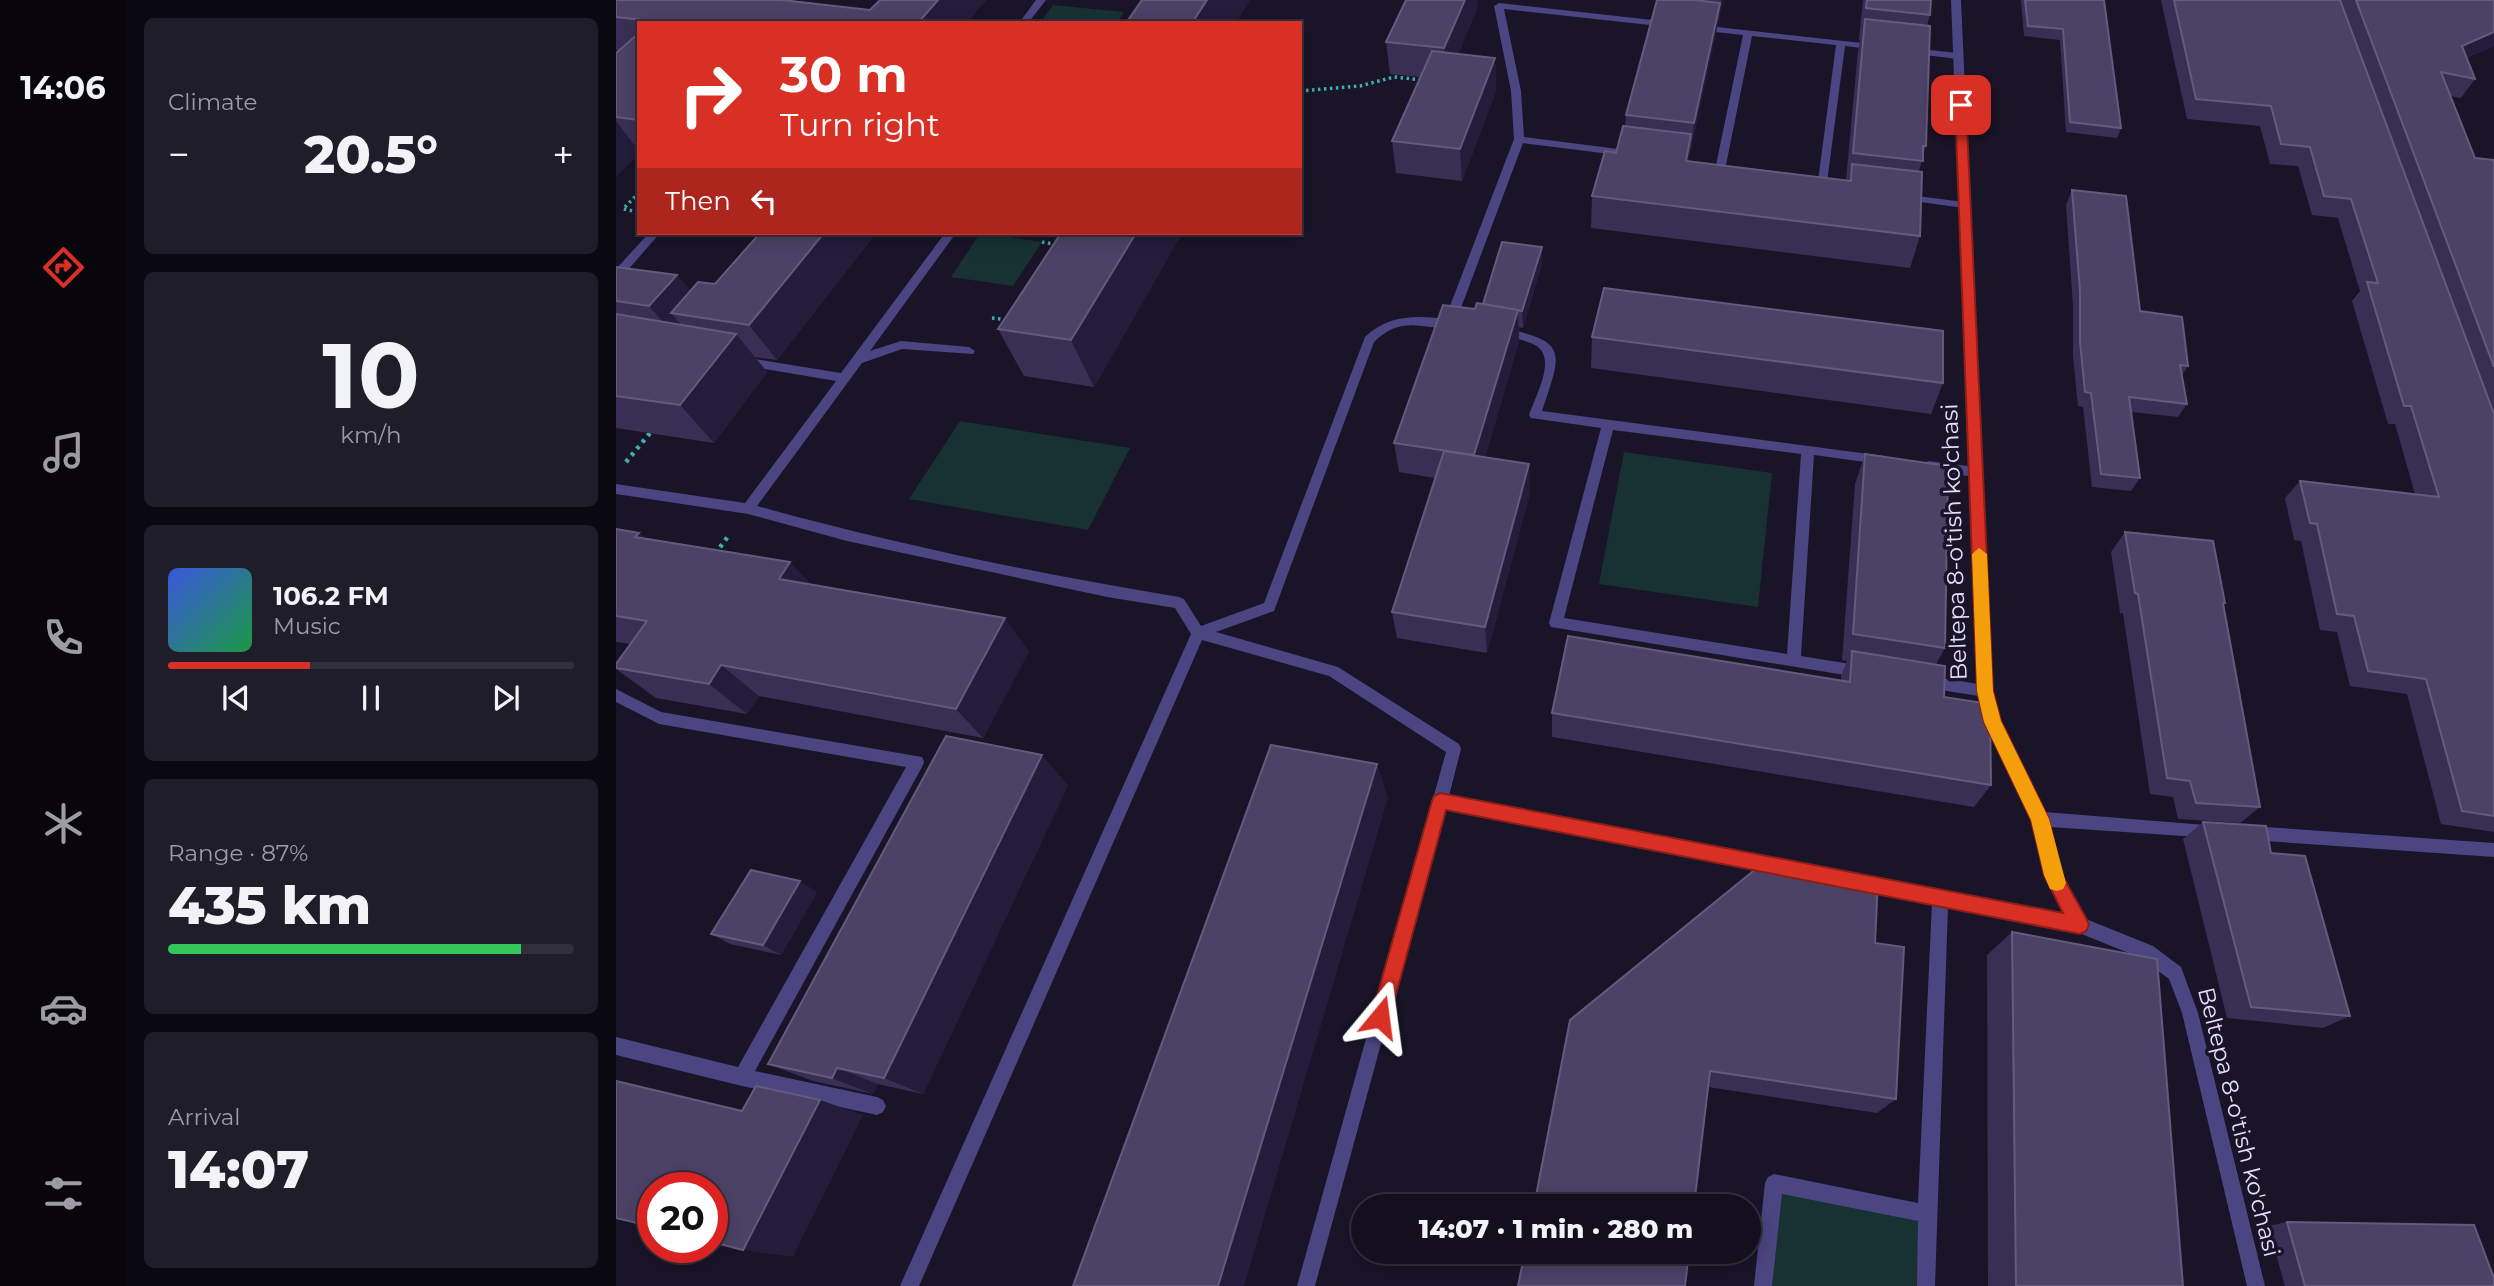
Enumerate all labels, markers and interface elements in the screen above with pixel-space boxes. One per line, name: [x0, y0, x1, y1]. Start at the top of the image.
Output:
text: 30 m: [780, 45, 908, 104]
icon: right: [665, 49, 756, 140]
text: 14:06: [20, 68, 106, 107]
pin: [1931, 75, 1991, 135]
icon: arrive: [1942, 86, 1980, 124]
text: Climate: [168, 88, 257, 116]
text: Turn right: [780, 105, 940, 144]
text: 20.5°: [304, 123, 438, 186]
text: −: [168, 131, 190, 178]
text: +: [552, 131, 574, 178]
icon: left: [745, 182, 783, 220]
text: Then: [665, 185, 731, 217]
icon: directions: [39, 243, 88, 292]
text: 10: [322, 320, 420, 431]
street label: Beltepa 8-o'tish ko'chasi: [1935, 403, 1973, 681]
text: km/h: [340, 421, 402, 449]
icon: music: [39, 428, 88, 477]
text: 106.2 FM: [273, 580, 389, 612]
text: Music: [273, 612, 341, 640]
icon: phone: [39, 613, 88, 662]
icon: previous: [217, 679, 255, 717]
icon: pause: [352, 679, 390, 717]
icon: next: [487, 679, 525, 717]
icon: climate: [39, 799, 88, 848]
text: Range · 87%: [168, 839, 308, 867]
text: 435 km: [168, 874, 371, 937]
position arrow: [1343, 980, 1417, 1054]
icon: car: [39, 984, 88, 1033]
street label: Beltepa 8-o'tish ko'chasi: [2192, 984, 2286, 1260]
text: Arrival: [168, 1103, 241, 1131]
text: 14:07: [168, 1138, 309, 1201]
icon: filters: [39, 1169, 88, 1218]
speed limit sign: 20: [637, 1172, 728, 1263]
text: 14:07 · 1 min · 280 m: [1419, 1213, 1693, 1245]

